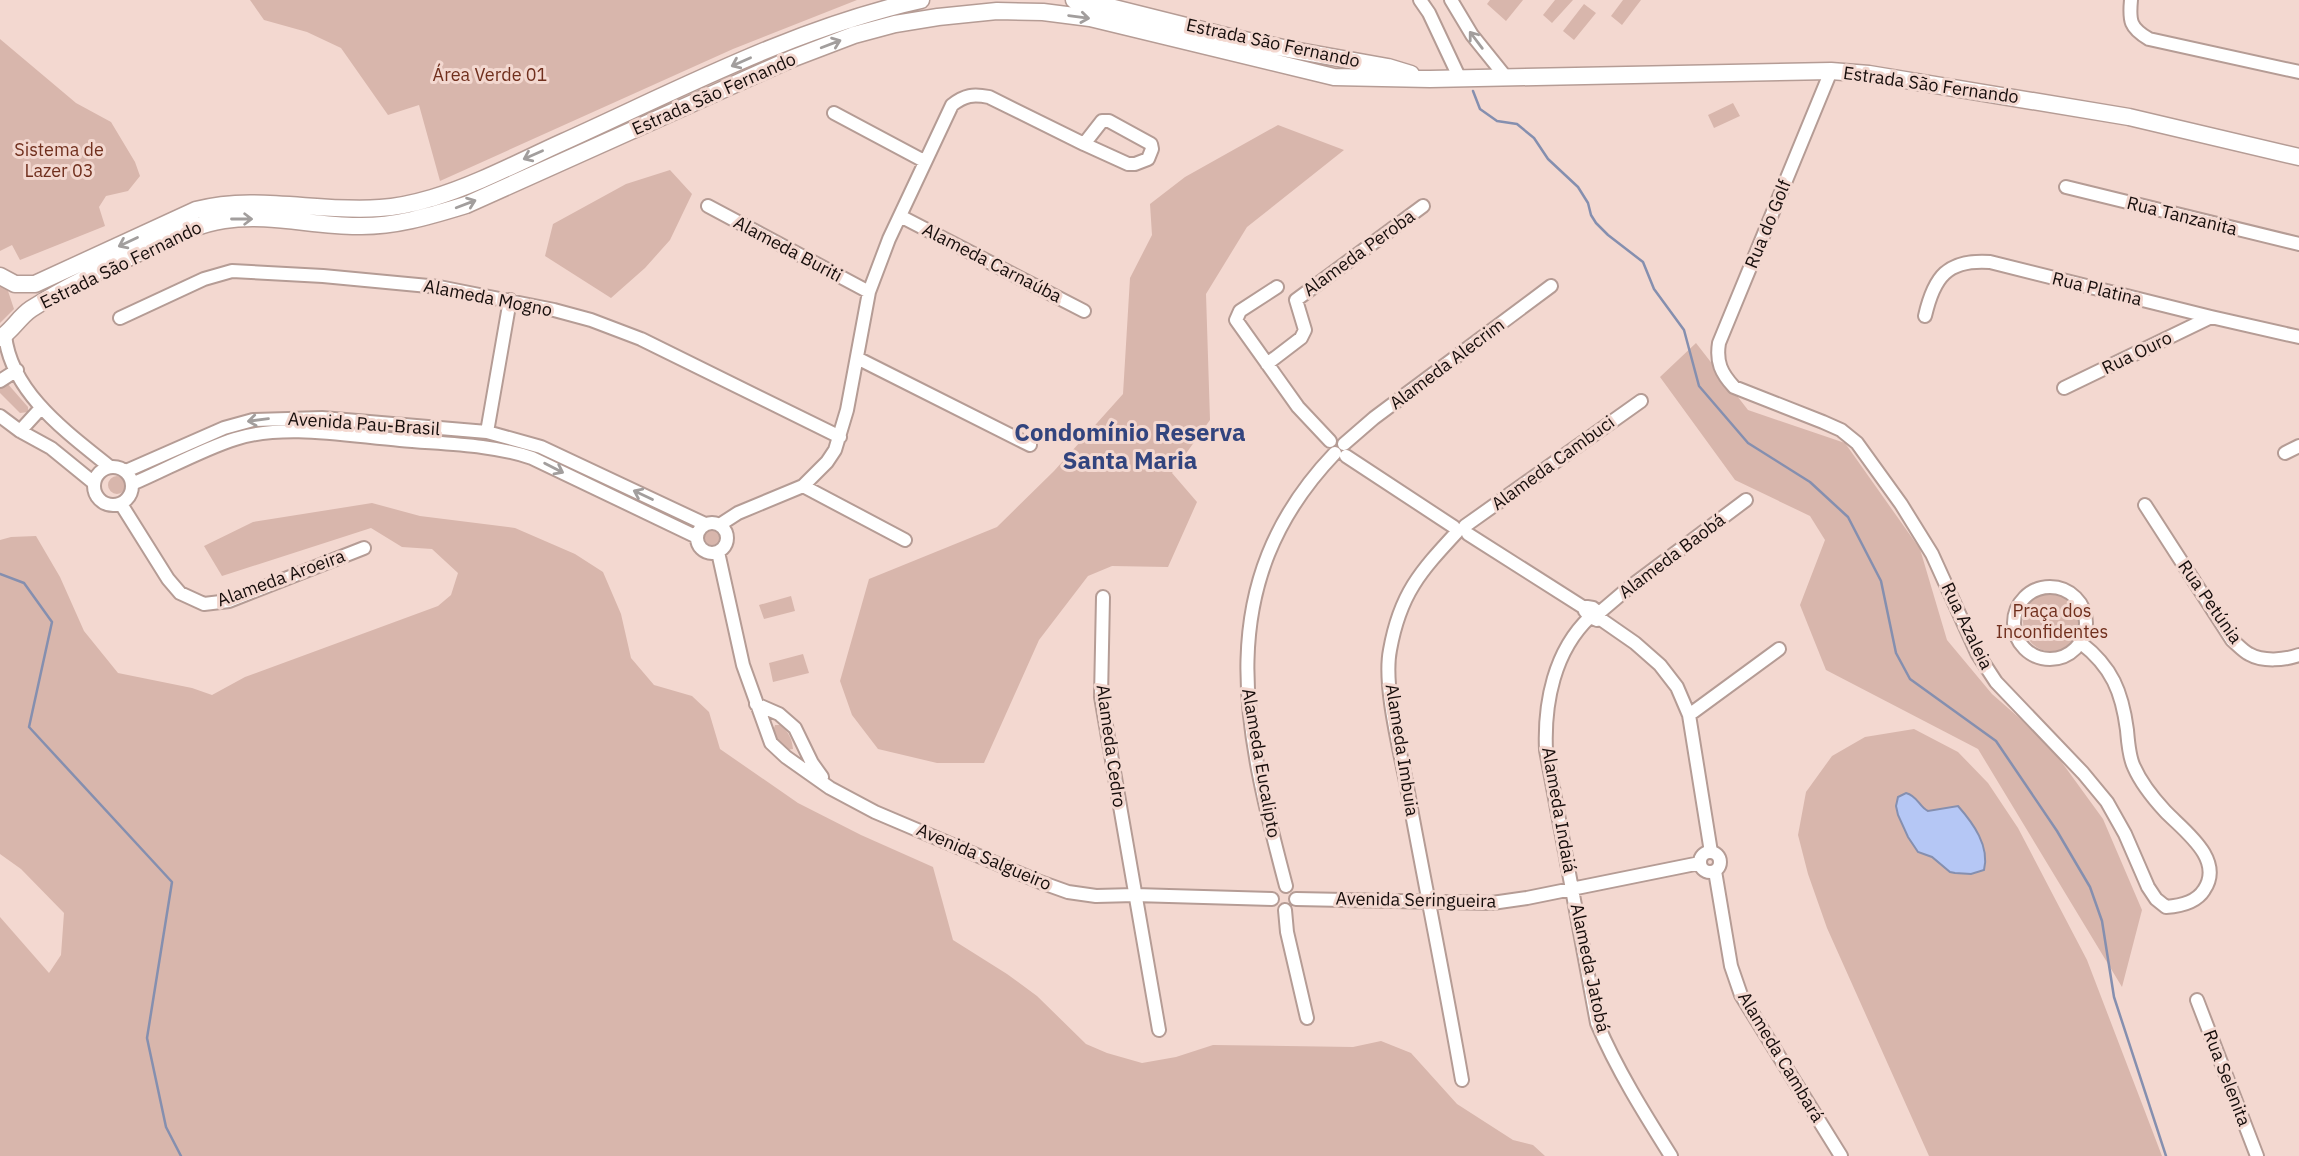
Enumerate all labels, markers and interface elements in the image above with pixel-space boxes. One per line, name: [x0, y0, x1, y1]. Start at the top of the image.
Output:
one-way arrow: [1067, 10, 1090, 23]
street label: Estrada São Fernando: [1184, 13, 1362, 72]
one-way arrow: [1469, 30, 1484, 49]
one-way arrow: [820, 36, 842, 49]
street label: Estrada São Fernando: [628, 47, 799, 140]
one-way arrow: [731, 56, 752, 69]
street label: Estrada São Fernando: [1842, 61, 2020, 108]
park label: Área Verde 01: [433, 63, 547, 86]
park label: Sistema de Lazer 03: [14, 138, 104, 182]
one-way arrow: [523, 149, 545, 162]
street label: Rua do Golf: [1739, 176, 1796, 272]
street label: Rua Tanzanita: [2124, 191, 2240, 240]
one-way arrow: [455, 197, 476, 209]
street label: Alameda Peroba: [1298, 204, 1420, 301]
street label: Alameda Buriti: [730, 210, 847, 287]
one-way arrow: [230, 212, 253, 226]
street label: Estrada São Fernando: [36, 215, 205, 314]
street label: Alameda Carnaúba: [919, 217, 1066, 308]
one-way arrow: [118, 235, 139, 249]
street label: Rua Platina: [2050, 266, 2145, 311]
street label: Alameda Mogno: [422, 274, 554, 321]
street label: Alameda Alecrim: [1385, 313, 1509, 414]
street label: Rua Ouro: [2098, 326, 2176, 379]
street label: Avenida Pau-Brasil: [287, 407, 441, 440]
street label: Alameda Cambuci: [1487, 410, 1619, 515]
one-way arrow: [247, 414, 270, 427]
district label: Condomínio Reserva Santa Maria: [1014, 416, 1246, 476]
one-way arrow: [543, 461, 564, 475]
one-way arrow: [633, 488, 654, 501]
street label: Alameda Baobá: [1614, 508, 1730, 603]
street label: Alameda Aroeira: [214, 544, 348, 611]
street label: Rua Petúnia: [2173, 555, 2248, 648]
street label: Rua Azaleia: [1936, 578, 1999, 673]
park label: Praça dos Inconfidentes: [1996, 599, 2108, 643]
street label: Alameda Imbuia: [1381, 682, 1424, 818]
street label: Alameda Cedro: [1091, 683, 1132, 809]
street label: Alameda Eucalipto: [1237, 686, 1286, 839]
street label: Alameda Indaiá: [1537, 745, 1582, 875]
street label: Avenida Salgueiro: [913, 818, 1055, 895]
street label: Avenida Seringueira: [1335, 887, 1497, 912]
street label: Alameda Jatobá: [1566, 901, 1615, 1035]
street label: Alameda Cambará: [1733, 987, 1830, 1127]
street label: Rua Selenita: [2199, 1026, 2257, 1130]

